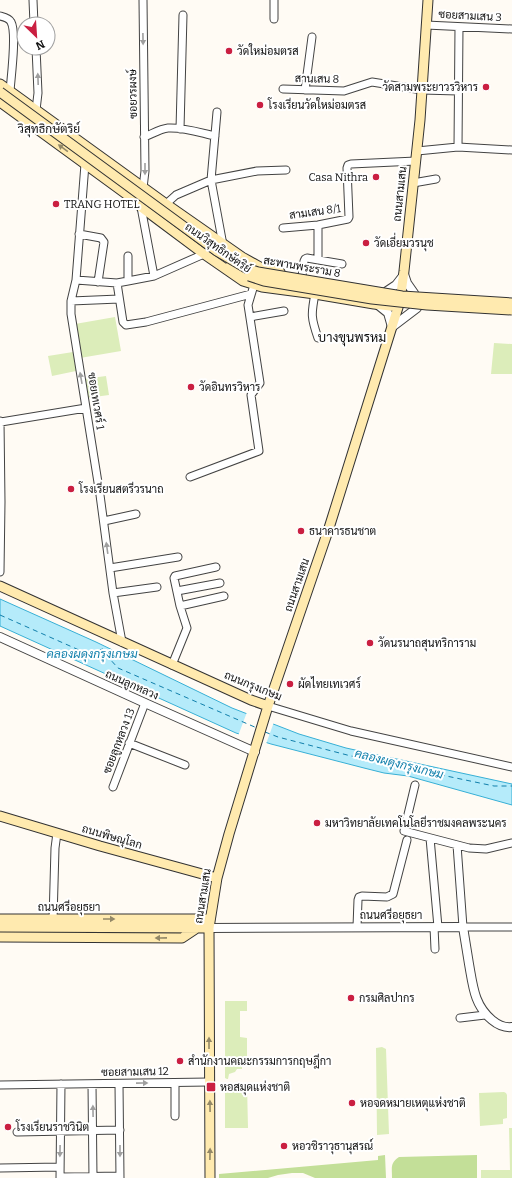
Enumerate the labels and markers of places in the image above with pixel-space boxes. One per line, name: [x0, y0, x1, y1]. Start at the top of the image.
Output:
place label: วัดใหม่อมตรส: [237, 43, 299, 58]
marker: วัดใหม่อมตรส: [224, 46, 234, 56]
place label: วัดสามพระยาวรวิหาร: [382, 80, 478, 94]
marker: วัดสามพระยาวรวิหาร: [481, 82, 491, 92]
place label: โรงเรียนวัดใหม่อมตรส: [267, 97, 366, 112]
marker: โรงเรียนวัดใหม่อมตรส: [255, 100, 265, 110]
place label: Casa Nithra: [308, 171, 368, 184]
marker: Casa Nithra: [371, 172, 381, 182]
place label: TRANG HOTEL: [64, 198, 140, 211]
marker: TRANG HOTEL: [51, 199, 61, 209]
place label: วัดเอี่ยมวรนุช: [374, 232, 434, 252]
marker: วัดเอี่ยมวรนุช: [361, 238, 371, 248]
place label: วัดอินทรวิหาร: [199, 380, 260, 394]
marker: วัดอินทรวิหาร: [186, 382, 196, 392]
place label: โรงเรียนสตรีวรนาถ: [78, 481, 164, 496]
marker: โรงเรียนสตรีวรนาถ: [66, 484, 76, 494]
place label: ธนาคารธนชาต: [309, 525, 376, 538]
marker: ธนาคารธนชาต: [296, 526, 306, 536]
place label: วัดนรนาถสุนทริการาม: [378, 636, 476, 652]
marker: วัดนรนาถสุนทริการาม: [365, 638, 375, 648]
place label: ผัดไทยเทเวศร์: [298, 676, 361, 691]
marker: ผัดไทยเทเวศร์: [285, 679, 295, 689]
place label: มหาวิทยาลัยเทคโนโลยีราชมงคลพระนคร: [325, 815, 507, 830]
marker: มหาวิทยาลัยเทคโนโลยีราชมงคลพระนคร: [312, 818, 322, 828]
place label: กรมศิลปากร: [359, 992, 415, 1005]
marker: กรมศิลปากร: [346, 993, 356, 1003]
place label: สำนักงานคณะกรรมการกฤษฎีกา: [188, 1053, 331, 1069]
marker: สำนักงานคณะกรรมการกฤษฎีกา: [175, 1056, 185, 1066]
place label: หอสมุดแห่งชาติ: [220, 1080, 290, 1096]
marker: หอสมุดแห่งชาติ: [205, 1081, 217, 1093]
place label: หอจดหมายเหตุแห่งชาติ: [360, 1096, 466, 1112]
marker: หอจดหมายเหตุแห่งชาติ: [347, 1098, 357, 1108]
place label: โรงเรียนราชวินิต: [15, 1119, 89, 1134]
marker: โรงเรียนราชวินิต: [3, 1122, 13, 1132]
place label: หอวชิราวุธานุสรณ์: [292, 1138, 373, 1155]
marker: หอวชิราวุธานุสรณ์: [279, 1141, 289, 1151]

